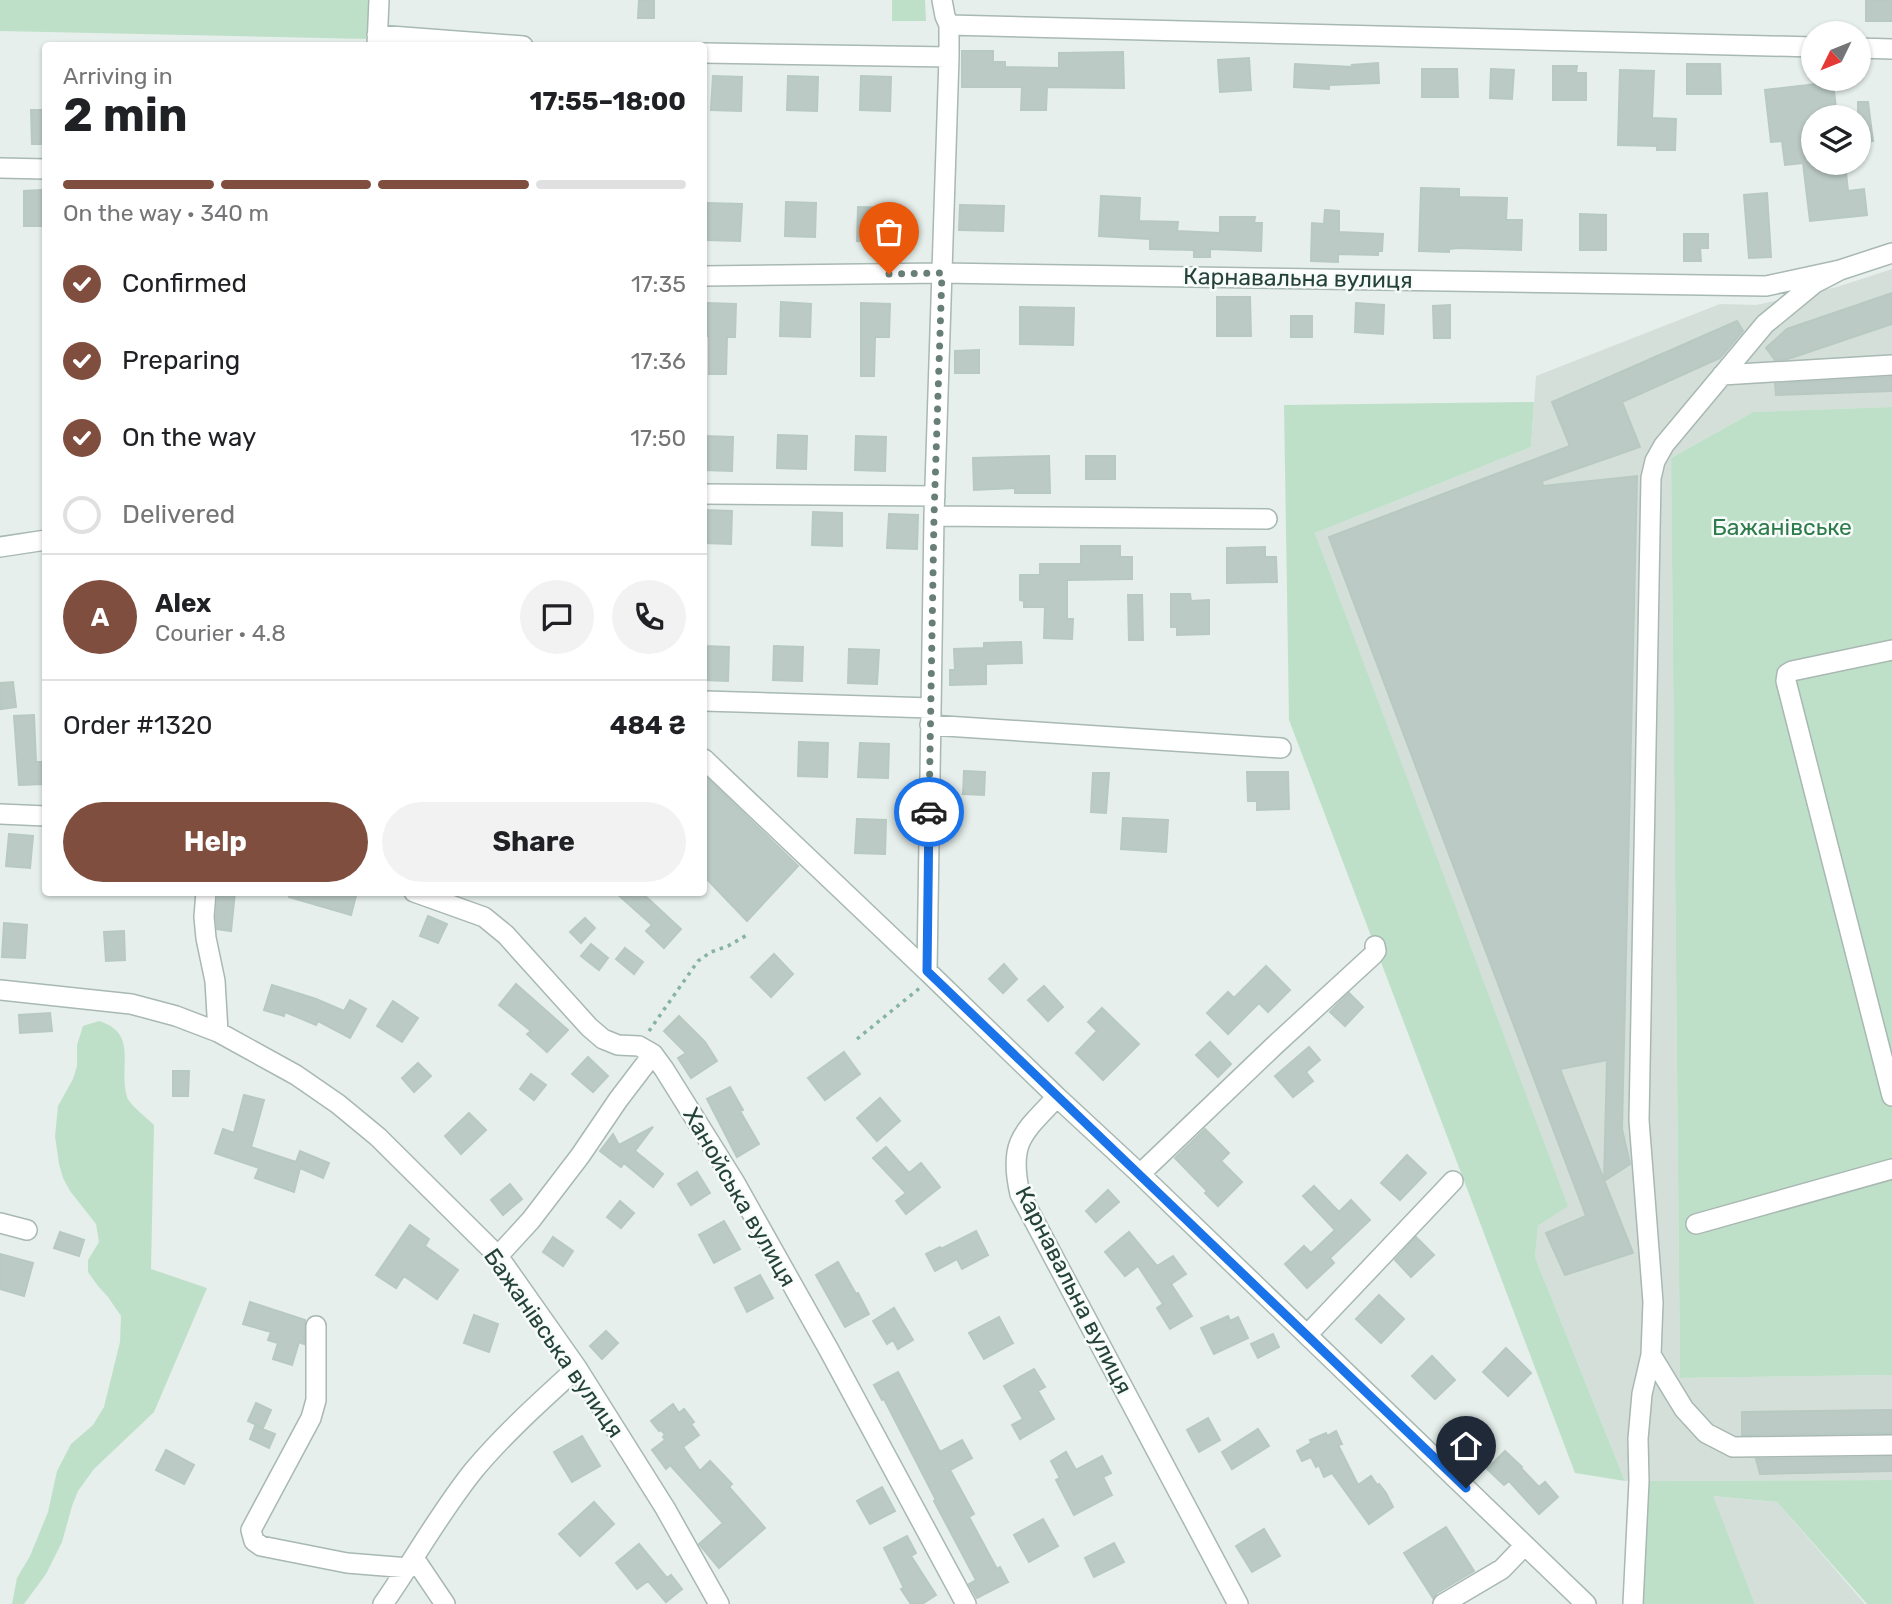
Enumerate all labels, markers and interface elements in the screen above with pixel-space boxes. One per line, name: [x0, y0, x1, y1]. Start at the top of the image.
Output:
north arrow: [1801, 21, 1871, 91]
map controls: [1801, 21, 1871, 175]
text: Arriving in: [63, 62, 173, 90]
text: 17:55–18:00: [529, 86, 686, 117]
text: 2 min: [63, 88, 188, 143]
button: layers: [1801, 105, 1871, 175]
text: On the way · 340 m: [63, 199, 269, 227]
pin: [859, 202, 919, 274]
icon: bag: [870, 213, 908, 251]
street label: Карнавальна вулиця: [1183, 262, 1413, 294]
icon: check: [63, 265, 101, 303]
text: Confirmed: [122, 268, 247, 299]
text: 17:35: [631, 270, 686, 298]
icon: check: [63, 342, 101, 380]
text: Preparing: [122, 345, 240, 376]
text: 17:36: [631, 347, 686, 375]
icon: check: [63, 419, 101, 457]
text: On the way: [122, 422, 256, 453]
text: 17:50: [630, 424, 686, 452]
text: Delivered: [122, 499, 235, 530]
park label: Бажанівське: [1712, 513, 1852, 541]
button: chat: [520, 580, 594, 654]
button: phone: [612, 580, 686, 654]
text: Alex: [155, 588, 211, 619]
text: A: [91, 602, 109, 633]
text: Courier · 4.8: [155, 619, 286, 647]
text: Order #1320: [63, 710, 213, 741]
text: 484 ₴: [610, 710, 686, 741]
courier: [894, 777, 964, 847]
icon: car: [910, 793, 948, 831]
button: Help: [63, 802, 368, 882]
button: Share: [382, 802, 686, 882]
street label: Ханойська вулиця: [677, 1102, 803, 1292]
street label: Карнавальна вулиця: [1009, 1181, 1139, 1399]
street label: Бажанівська вулиця: [478, 1243, 630, 1443]
pin: [1436, 1416, 1496, 1488]
icon: home: [1447, 1427, 1485, 1465]

